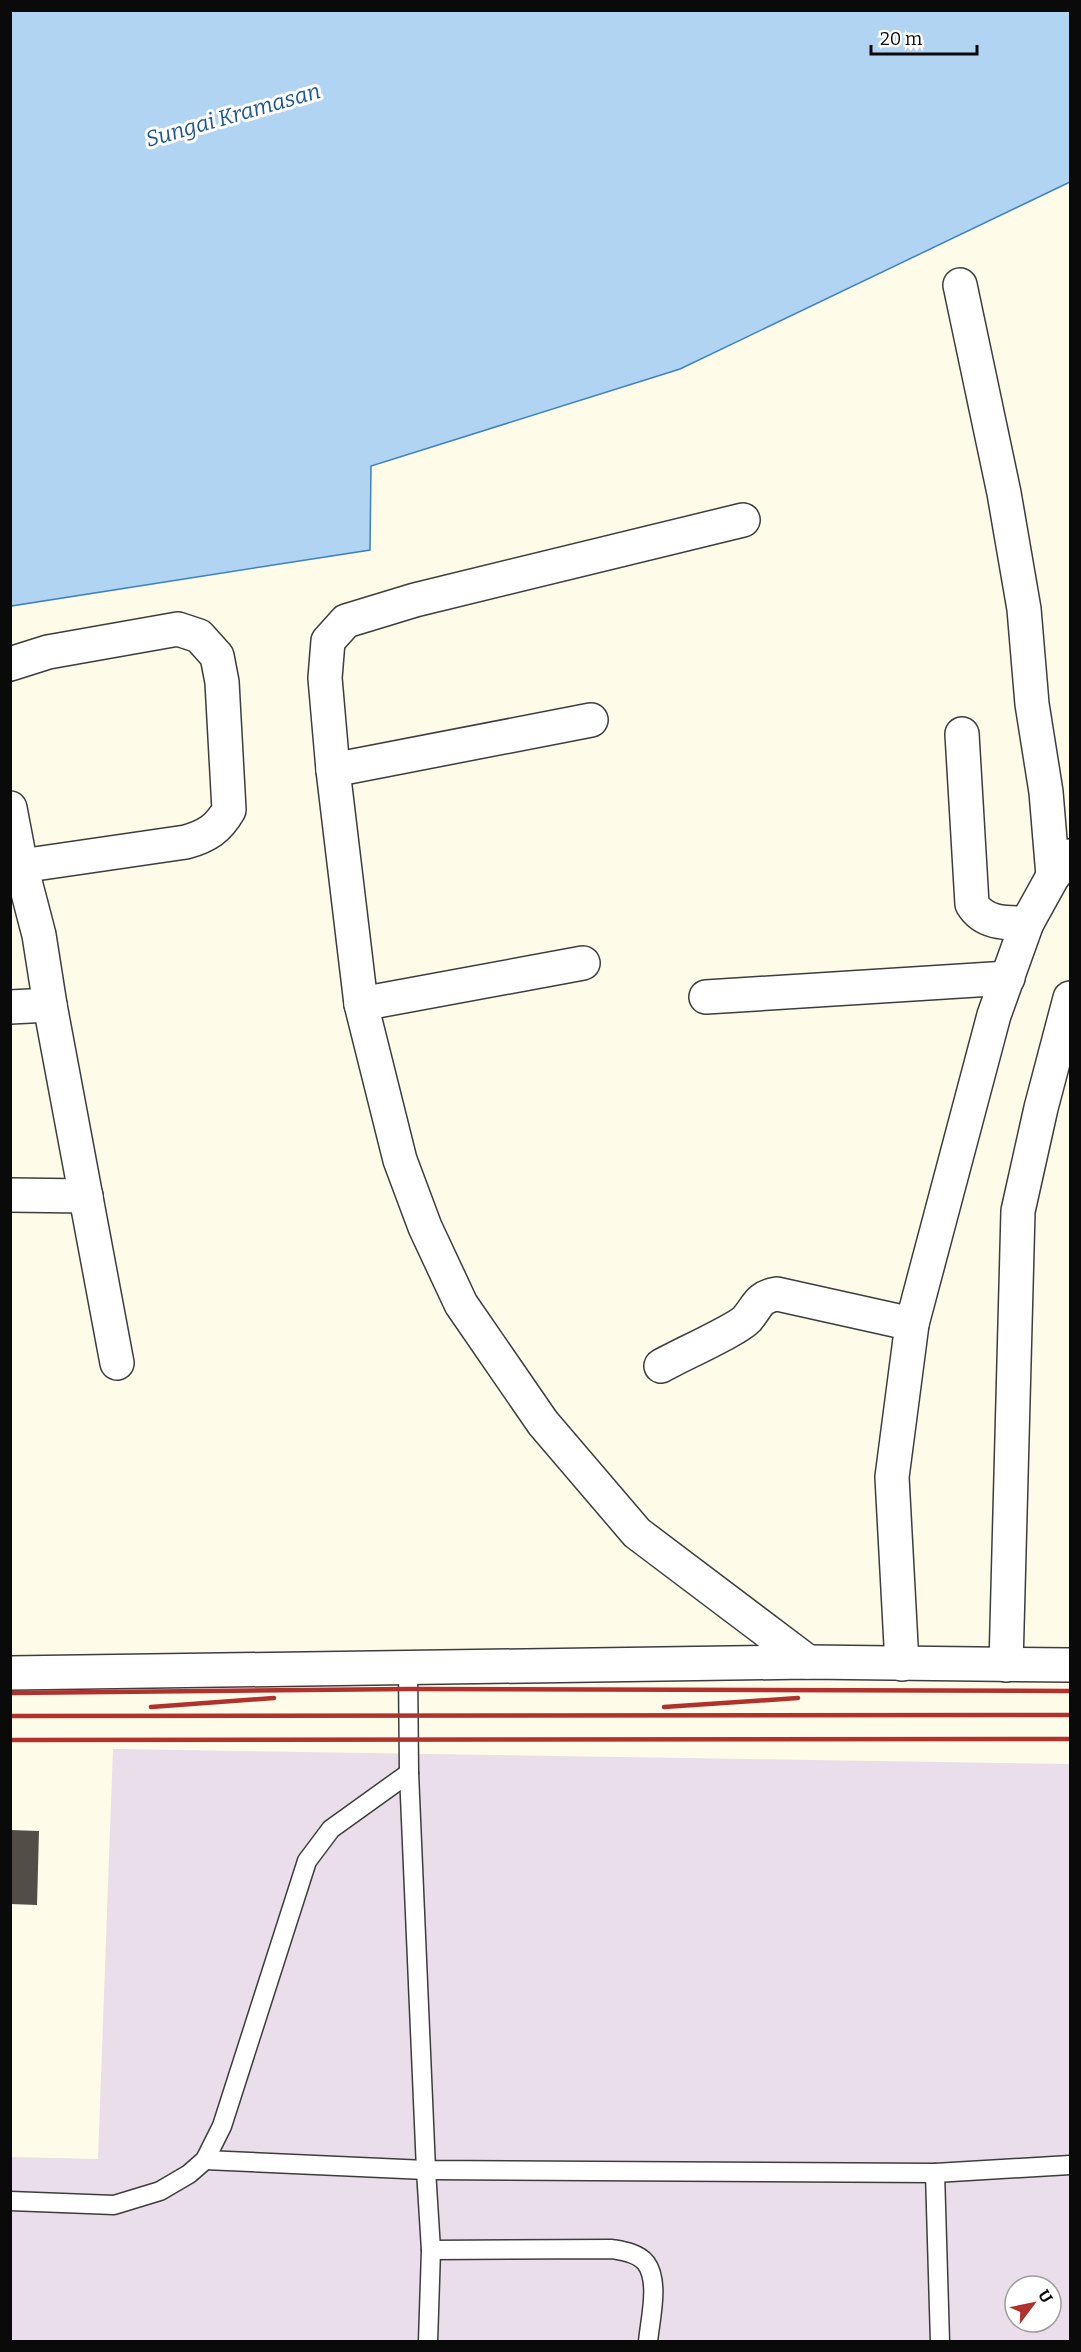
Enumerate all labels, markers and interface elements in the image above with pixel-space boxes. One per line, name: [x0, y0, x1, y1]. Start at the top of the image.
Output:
scale bar: [871, 18, 978, 56]
text: 20 m: [880, 28, 922, 50]
water label: Sungai Kramasan: [143, 77, 323, 153]
north arrow: [1003, 2274, 1063, 2334]
text: U: [1034, 2286, 1057, 2306]

